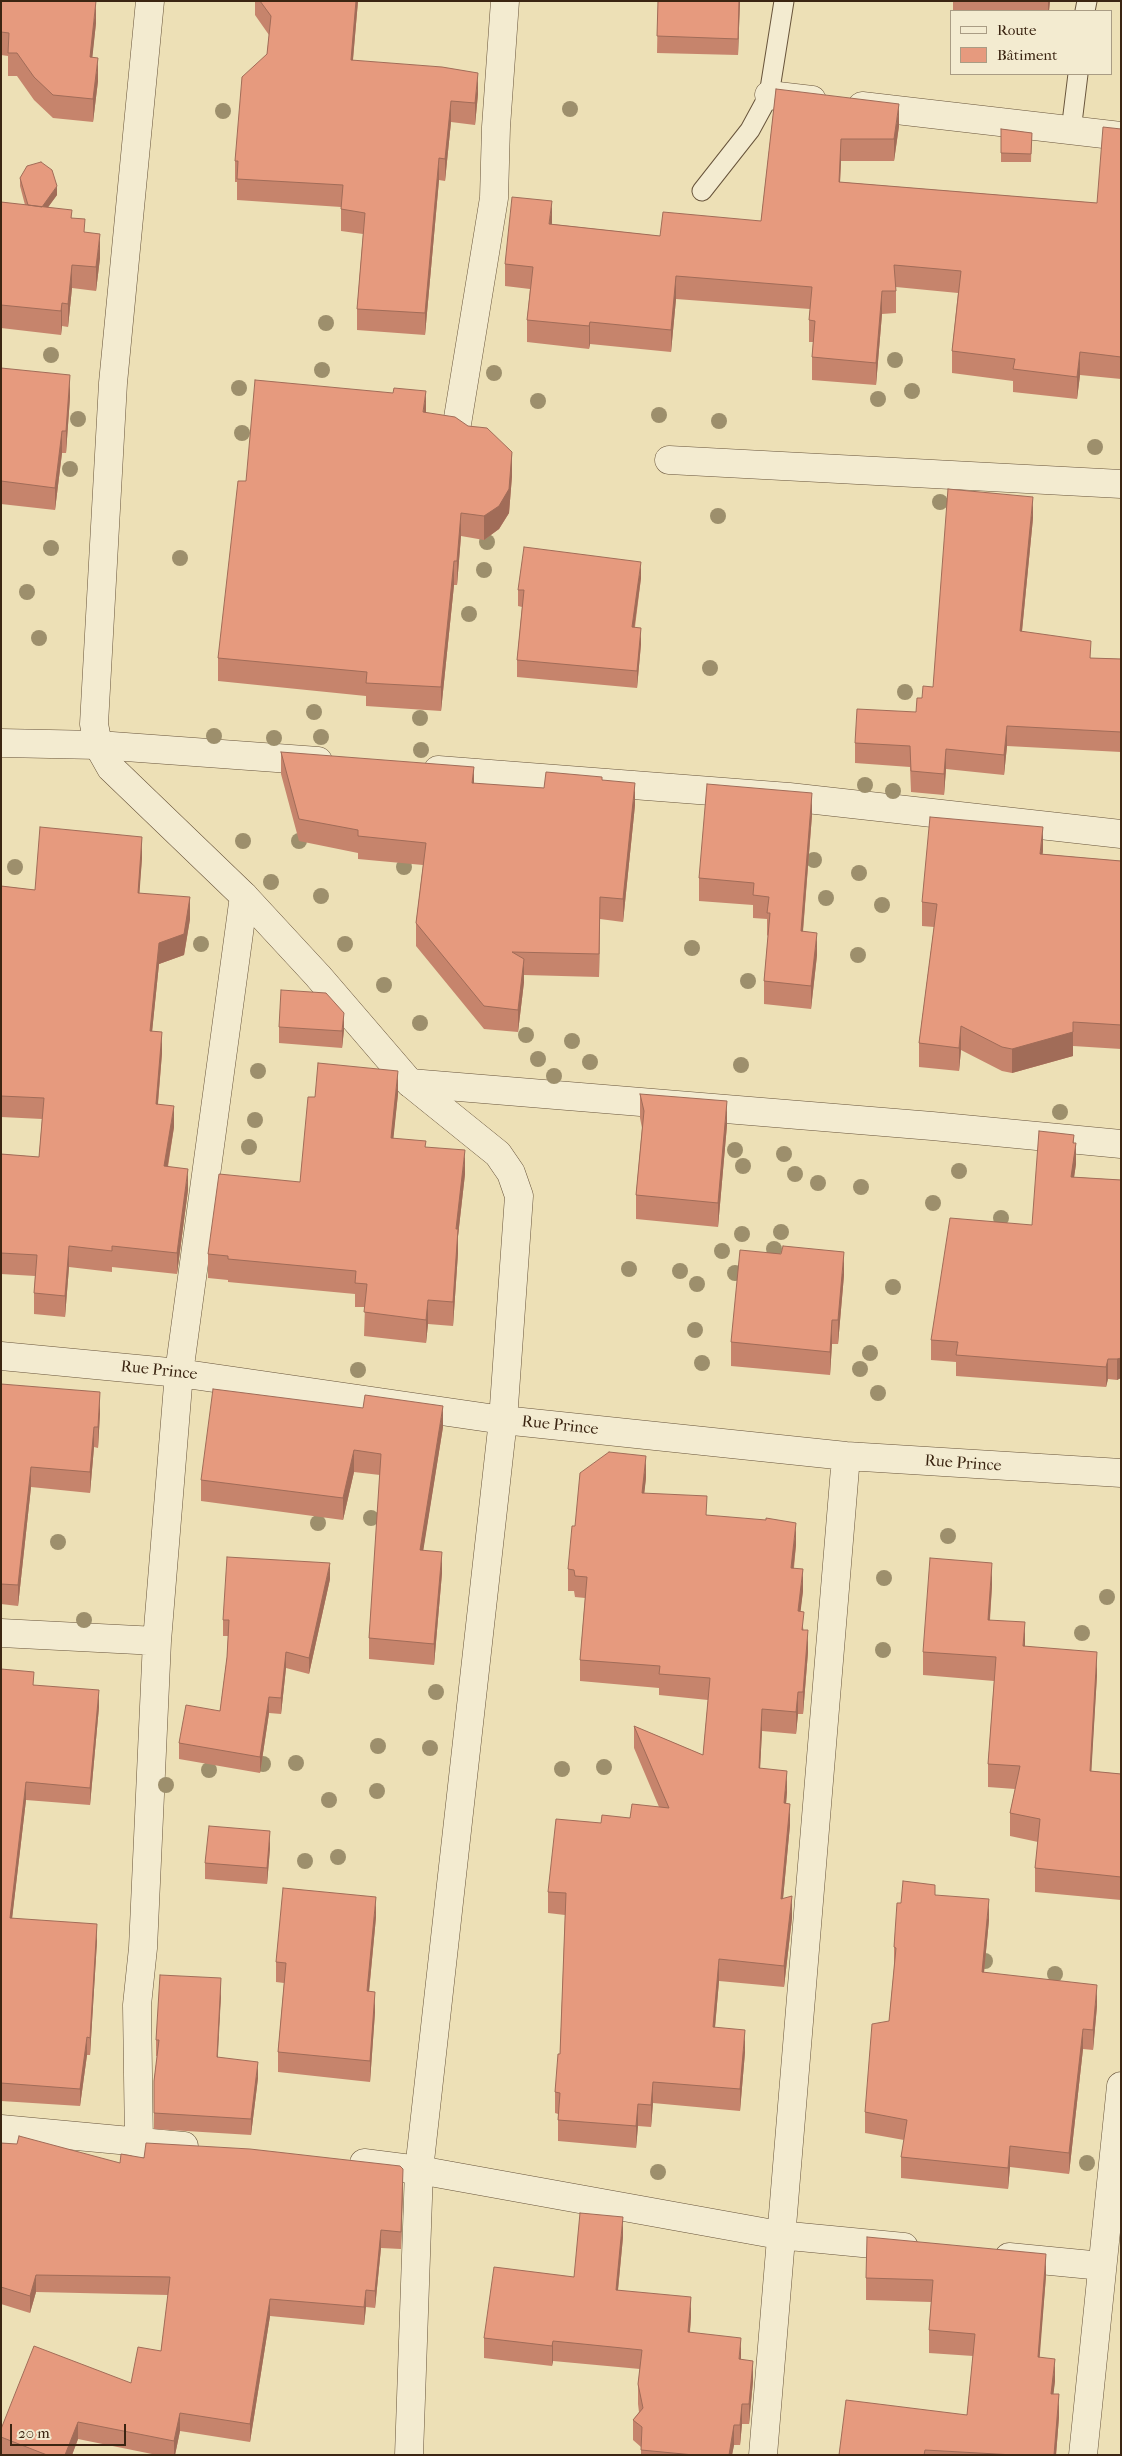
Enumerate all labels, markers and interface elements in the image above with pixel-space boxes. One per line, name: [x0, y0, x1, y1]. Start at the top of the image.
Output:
legend: [950, 10, 1112, 75]
text: Route: [997, 21, 1036, 39]
text: Bâtiment: [997, 46, 1057, 64]
street label: Rue Prince: [120, 1357, 198, 1385]
street label: Rue Prince: [521, 1412, 599, 1440]
street label: Rue Prince: [924, 1452, 1002, 1476]
scale bar: [12, 2414, 129, 2446]
text: 20 m: [18, 2424, 50, 2442]

